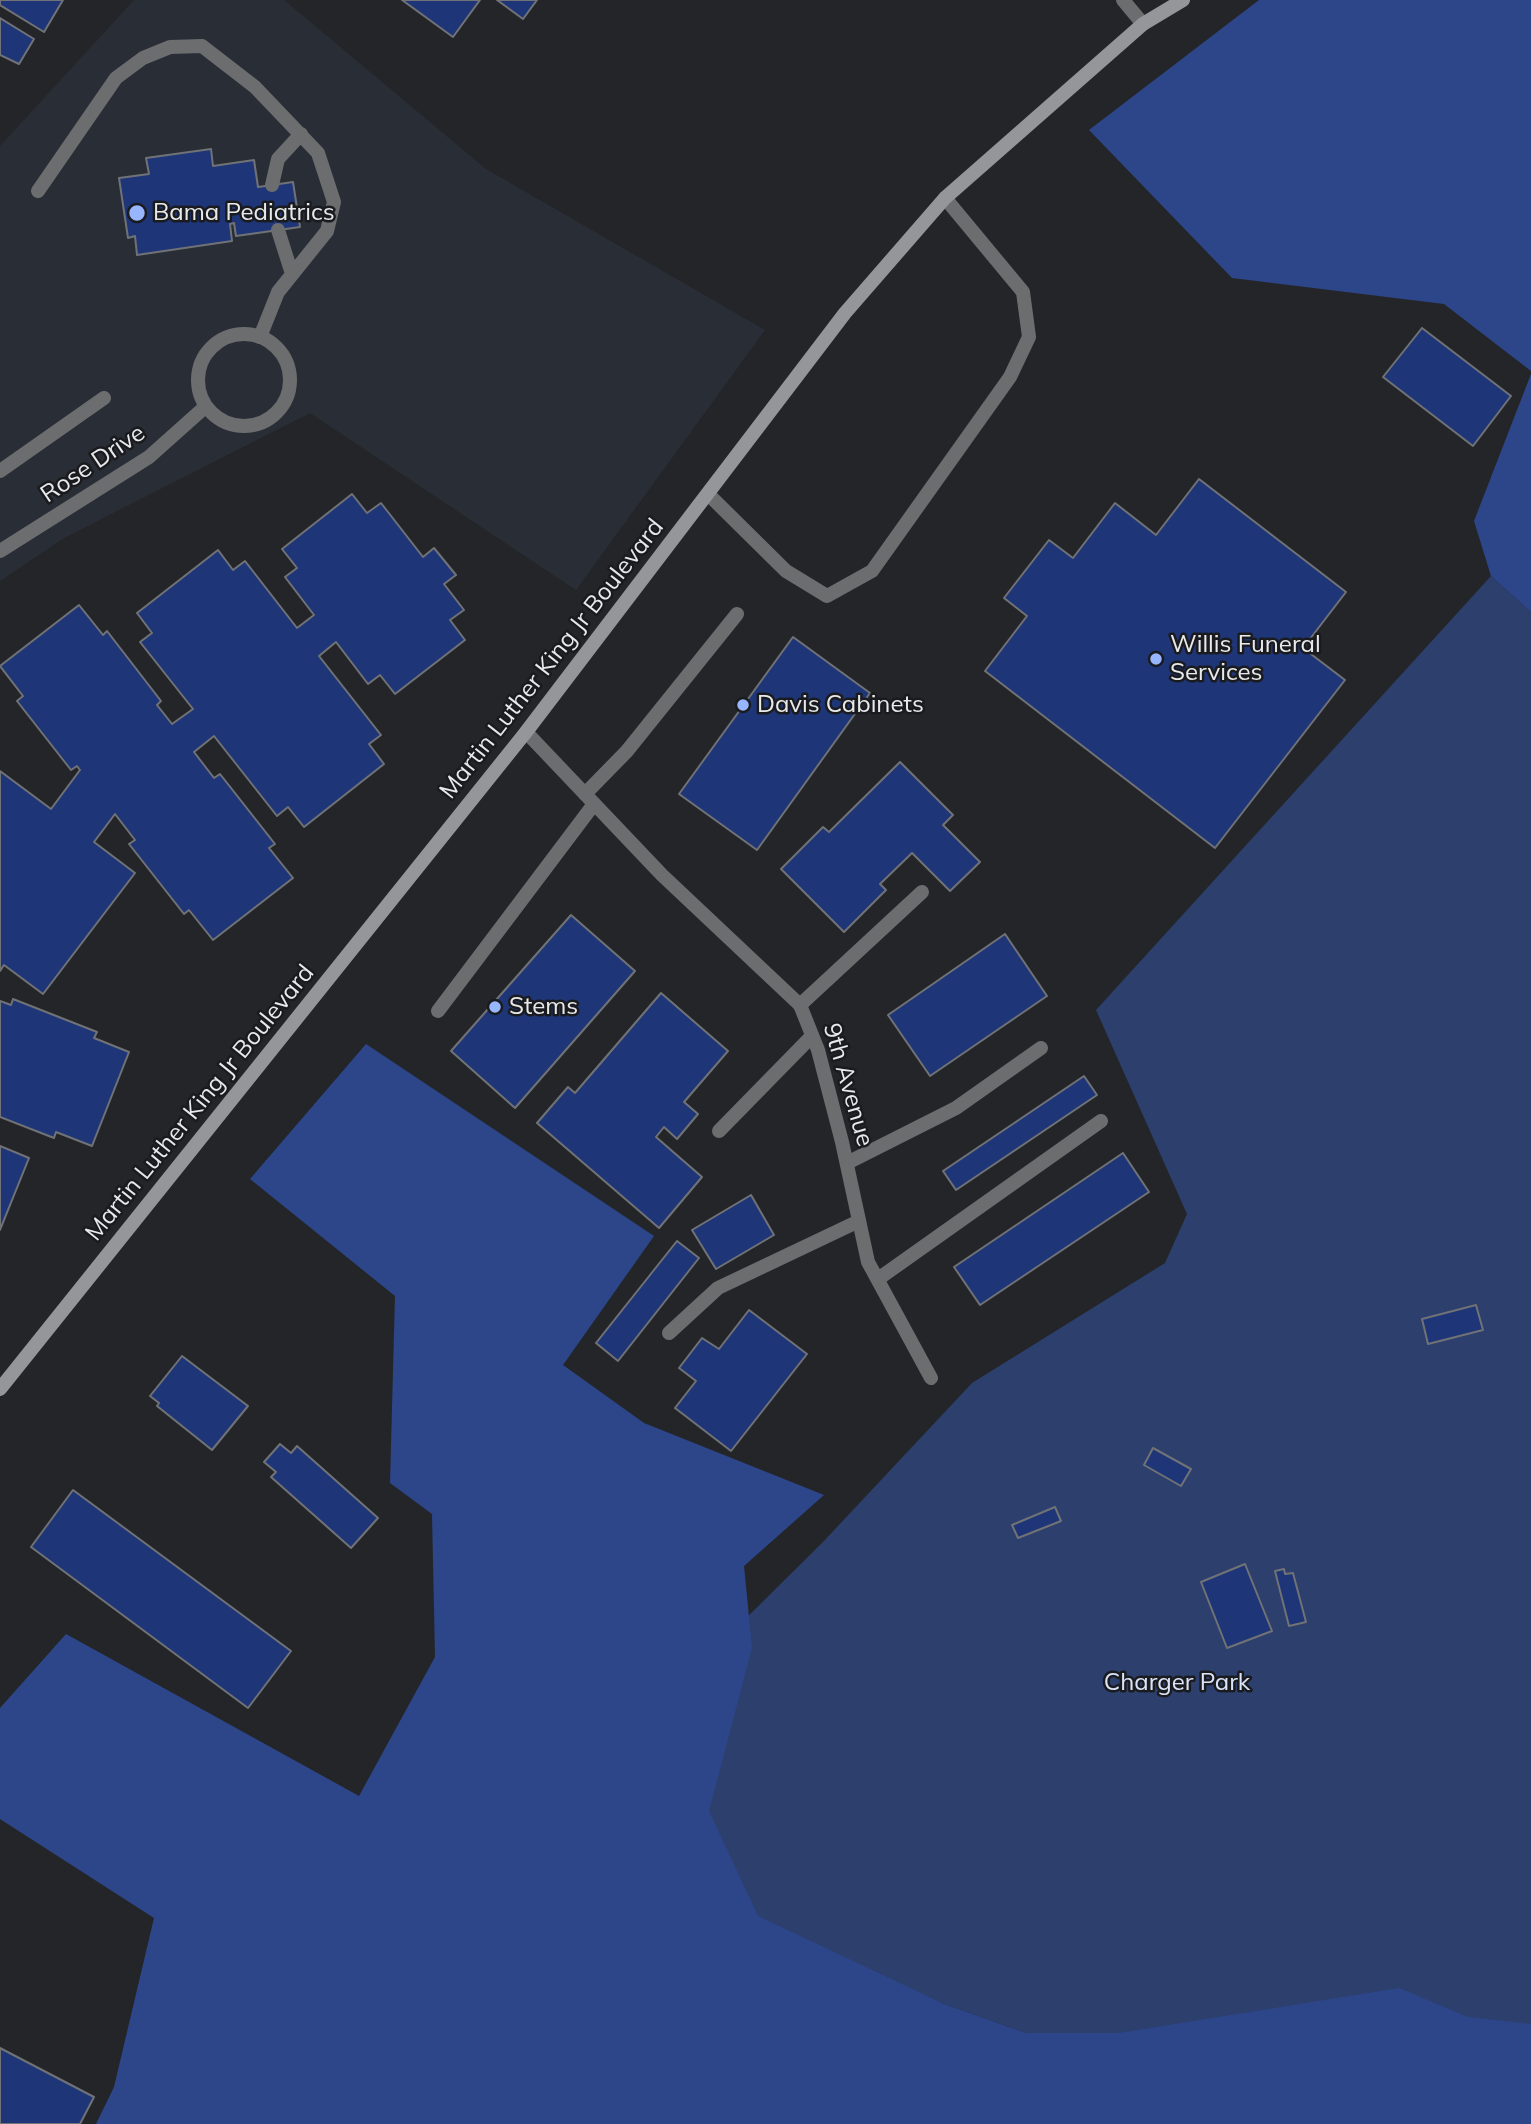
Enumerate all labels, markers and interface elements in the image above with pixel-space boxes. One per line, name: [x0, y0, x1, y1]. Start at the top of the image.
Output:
place label: Bama Pediatrics: [153, 199, 335, 227]
marker: Bama Pediatrics: [127, 203, 147, 223]
street label: Rose Drive: [36, 419, 150, 509]
street label: Martin Luther King Jr Boulevard: [434, 513, 670, 805]
place label: Willis Funeral Services: [1170, 631, 1321, 687]
marker: Willis Funeral Services: [1148, 651, 1164, 667]
place label: Davis Cabinets: [757, 691, 924, 719]
marker: Davis Cabinets: [735, 697, 751, 713]
street label: Martin Luther King Jr Boulevard: [80, 959, 320, 1247]
place label: Stems: [509, 993, 578, 1021]
marker: Stems: [487, 999, 503, 1015]
street label: 9th Avenue: [817, 1020, 879, 1150]
park label: Charger Park: [1104, 1669, 1250, 1697]

